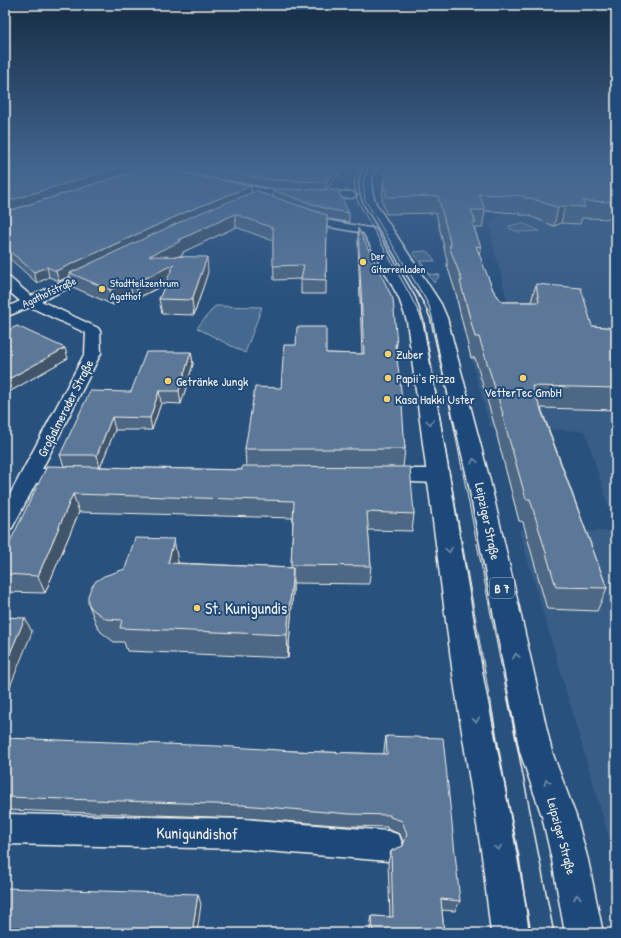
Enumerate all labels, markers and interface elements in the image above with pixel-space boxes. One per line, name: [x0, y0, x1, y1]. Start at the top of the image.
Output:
place label: Der Gitarrenladen: [371, 249, 426, 276]
marker: Der Gitarrenladen: [358, 257, 368, 267]
street label: Agathofstraße: [20, 273, 79, 311]
place label: Stadtteilzentrum Agathof: [110, 276, 179, 303]
marker: Stadtteilzentrum Agathof: [97, 284, 107, 294]
place label: Zuber: [396, 345, 423, 363]
marker: Zuber: [383, 349, 393, 359]
street label: Großalmeroder Straße: [33, 356, 97, 460]
place label: Papii‘s Pizza: [396, 369, 455, 387]
place label: Getränke Jungk: [176, 372, 249, 390]
marker: Papii‘s Pizza: [383, 373, 393, 383]
marker: VetterTec GmbH: [518, 373, 528, 383]
marker: Getränke Jungk: [163, 376, 173, 386]
place label: VetterTec GmbH: [484, 383, 562, 401]
place label: Kasa Hakki Uster: [395, 390, 475, 408]
marker: Kasa Hakki Uster: [382, 394, 392, 404]
one-way arrow: [425, 419, 434, 425]
one-way arrow: [471, 458, 479, 464]
street label: Leipziger Straße: [471, 481, 505, 561]
one-way arrow: [444, 547, 453, 553]
road number: B 7: [490, 578, 514, 598]
place label: St. Kunigundis: [205, 597, 287, 619]
marker: St. Kunigundis: [192, 603, 202, 613]
one-way arrow: [513, 653, 521, 660]
one-way arrow: [471, 717, 479, 723]
one-way arrow: [544, 779, 552, 786]
street label: Leipziger Straße: [543, 796, 581, 876]
street label: Kunigundishof: [156, 821, 238, 845]
one-way arrow: [494, 845, 502, 851]
one-way arrow: [573, 893, 582, 900]

